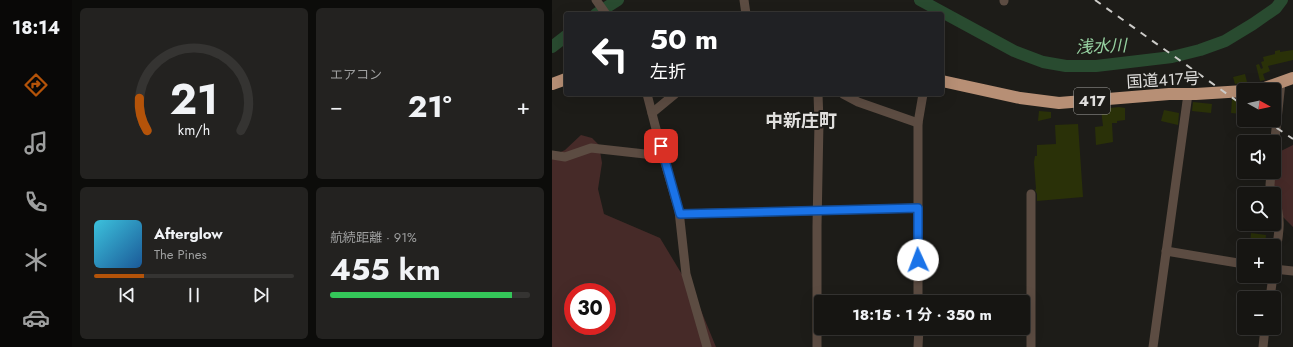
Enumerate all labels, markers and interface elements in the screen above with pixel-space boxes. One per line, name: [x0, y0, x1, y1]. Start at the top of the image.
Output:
text: 18:14: [12, 15, 60, 41]
text: 50 m: [650, 19, 718, 60]
icon: left: [584, 28, 636, 80]
water label: 浅水川: [1075, 33, 1129, 59]
text: 左折: [650, 59, 686, 85]
text: エアコン: [330, 65, 382, 84]
street label: 国道417号: [1126, 67, 1200, 93]
text: 21: [170, 69, 218, 130]
icon: directions: [22, 71, 50, 99]
north arrow: [1237, 83, 1281, 127]
map controls: [1237, 83, 1281, 335]
text: 21°: [408, 85, 452, 128]
road number: 417: [1074, 88, 1110, 114]
text: −: [330, 90, 343, 122]
text: +: [516, 90, 530, 122]
district label: 中新庄町: [765, 108, 837, 134]
text: km/h: [178, 120, 210, 140]
icon: music: [22, 129, 50, 157]
pin: [644, 129, 678, 163]
icon: arrive: [650, 135, 672, 157]
button: sound: [1237, 135, 1281, 179]
button: search: [1237, 187, 1281, 231]
icon: phone: [22, 188, 50, 216]
text: Afterglow: [154, 223, 223, 245]
text: 航続距離 · 91%: [330, 228, 417, 247]
position arrow: [897, 239, 939, 281]
button: +: [1237, 239, 1281, 283]
text: The Pines: [154, 245, 207, 264]
icon: climate: [22, 246, 50, 274]
text: 455 km: [330, 248, 441, 291]
speed limit sign: 30: [564, 283, 616, 335]
icon: previous: [116, 284, 138, 306]
icon: pause: [183, 284, 205, 306]
icon: next: [250, 284, 272, 306]
button: −: [1237, 291, 1281, 335]
icon: car: [22, 304, 50, 332]
text: 18:15 · 1 分 · 350 m: [852, 304, 992, 326]

